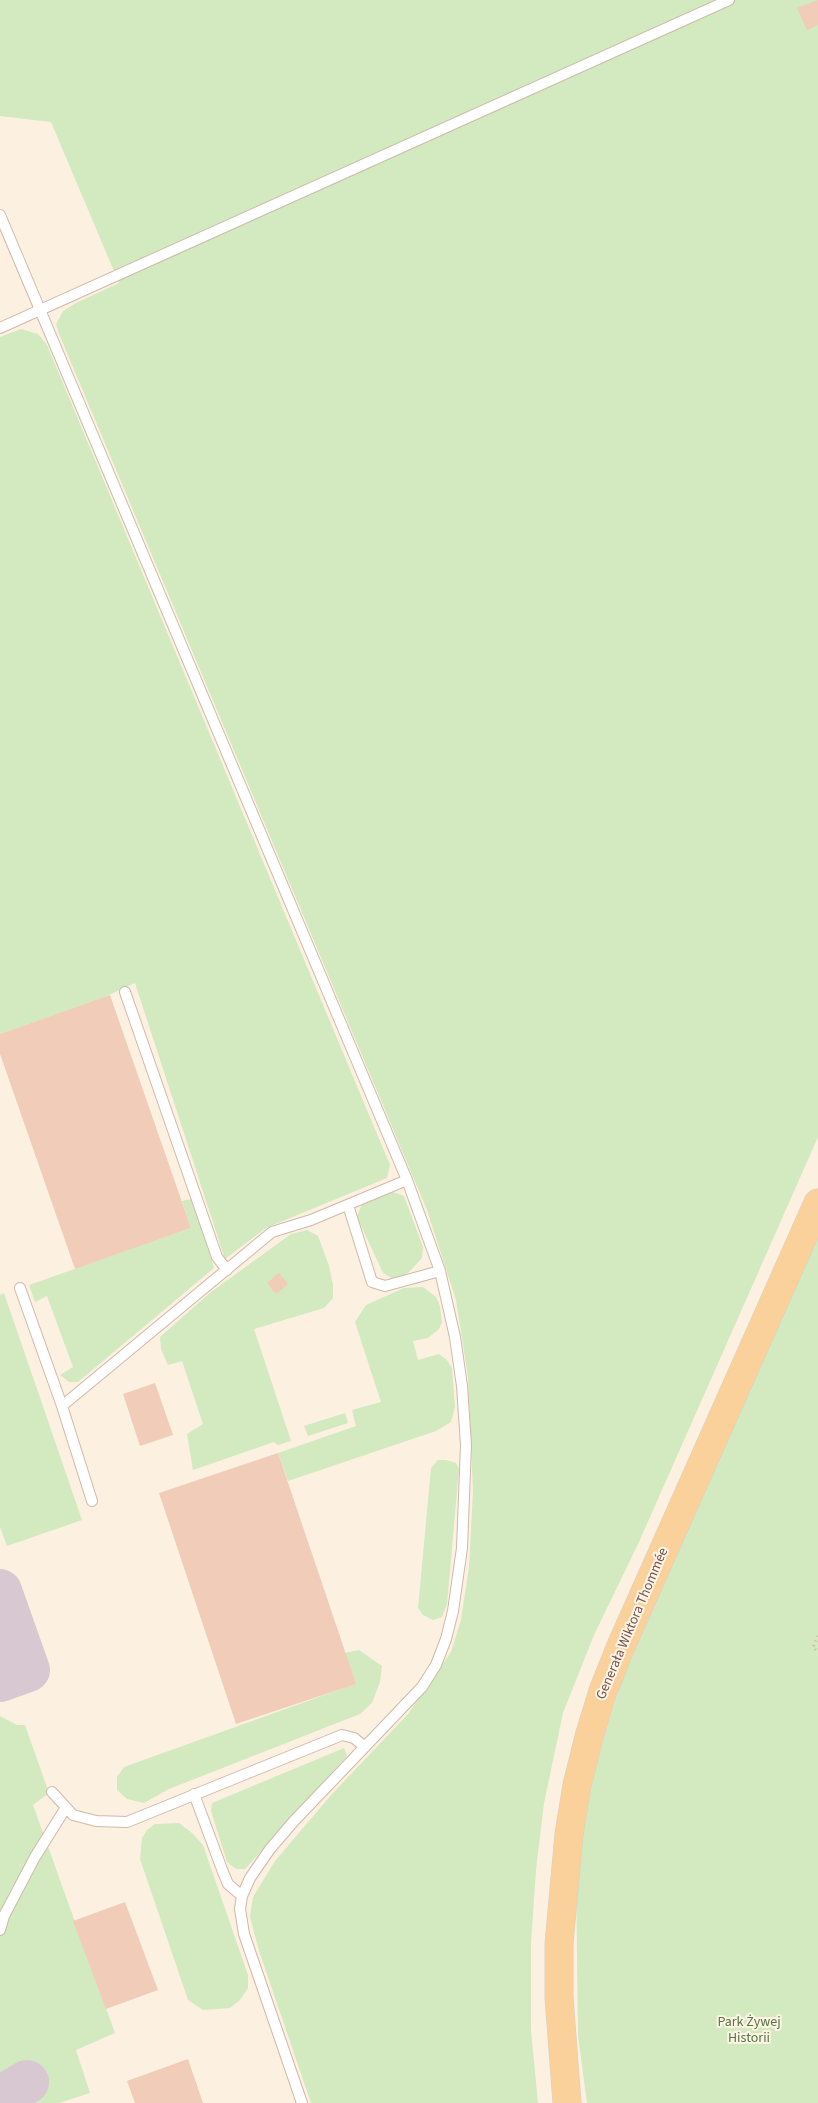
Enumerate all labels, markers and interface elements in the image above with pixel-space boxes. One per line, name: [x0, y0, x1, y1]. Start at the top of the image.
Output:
street label: Generała Wiktora Thommée: [593, 1546, 673, 1702]
park label: Park Żywej Historii: [717, 2015, 781, 2048]

